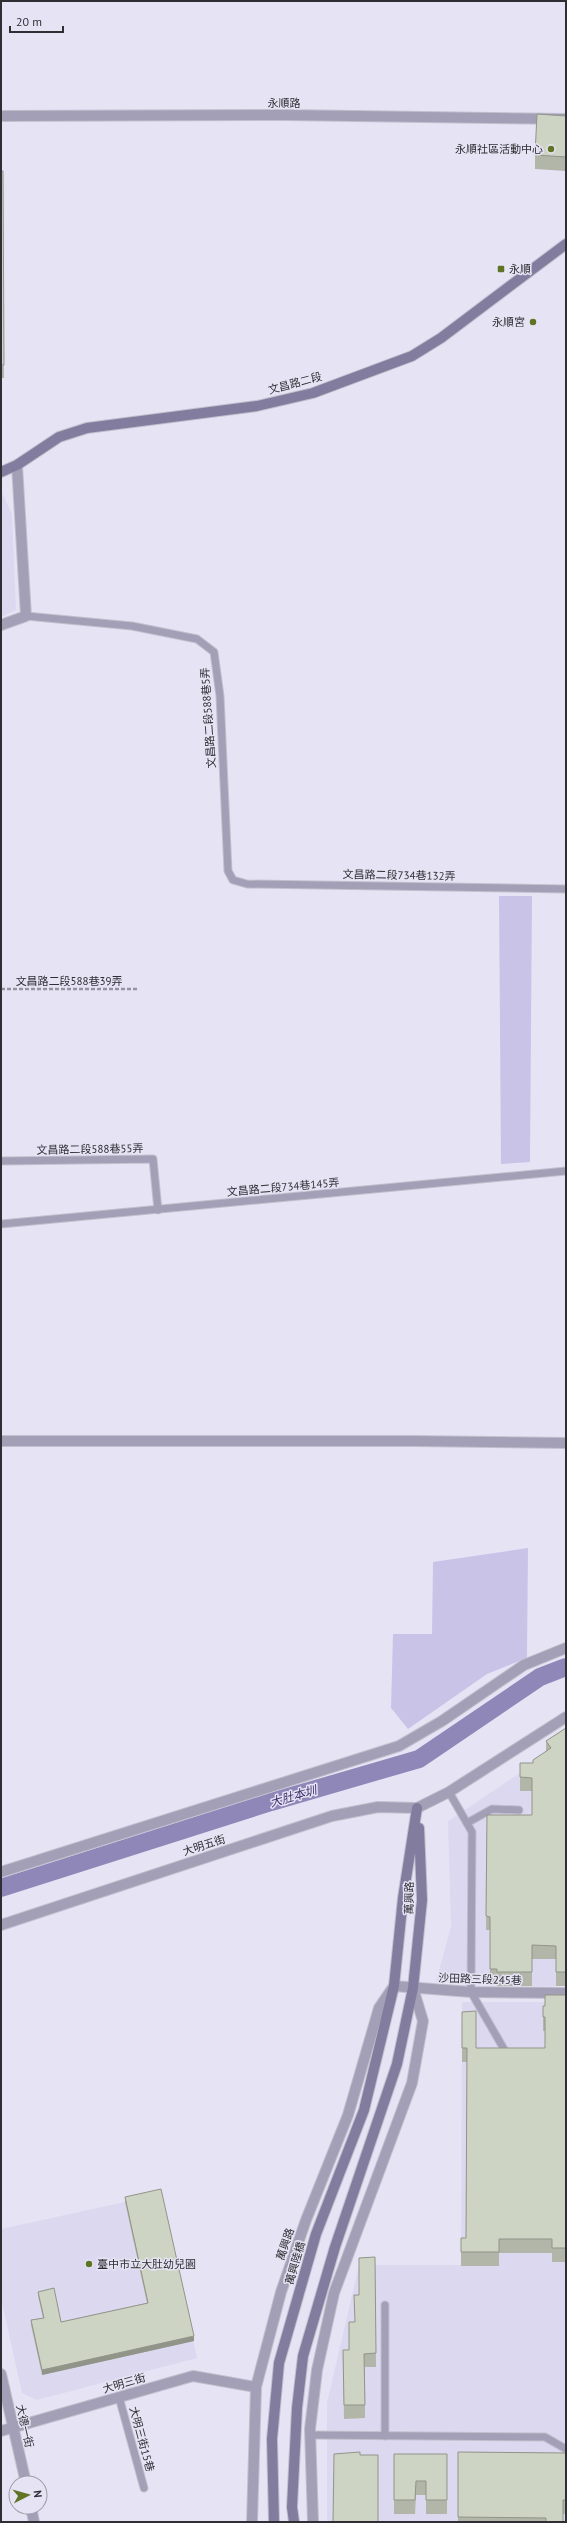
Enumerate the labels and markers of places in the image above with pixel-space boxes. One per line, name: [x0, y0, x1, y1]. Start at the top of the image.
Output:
place label: 永順社區活動中心: [455, 142, 543, 156]
marker: 永順社區活動中心: [546, 144, 556, 154]
place label: 永順: [509, 262, 531, 276]
marker: 永順: [496, 264, 506, 274]
place label: 永順宮: [492, 315, 525, 329]
marker: 永順宮: [528, 317, 538, 327]
place label: 臺中市立大肚幼兒園: [97, 2257, 196, 2271]
marker: 臺中市立大肚幼兒園: [84, 2259, 94, 2269]

